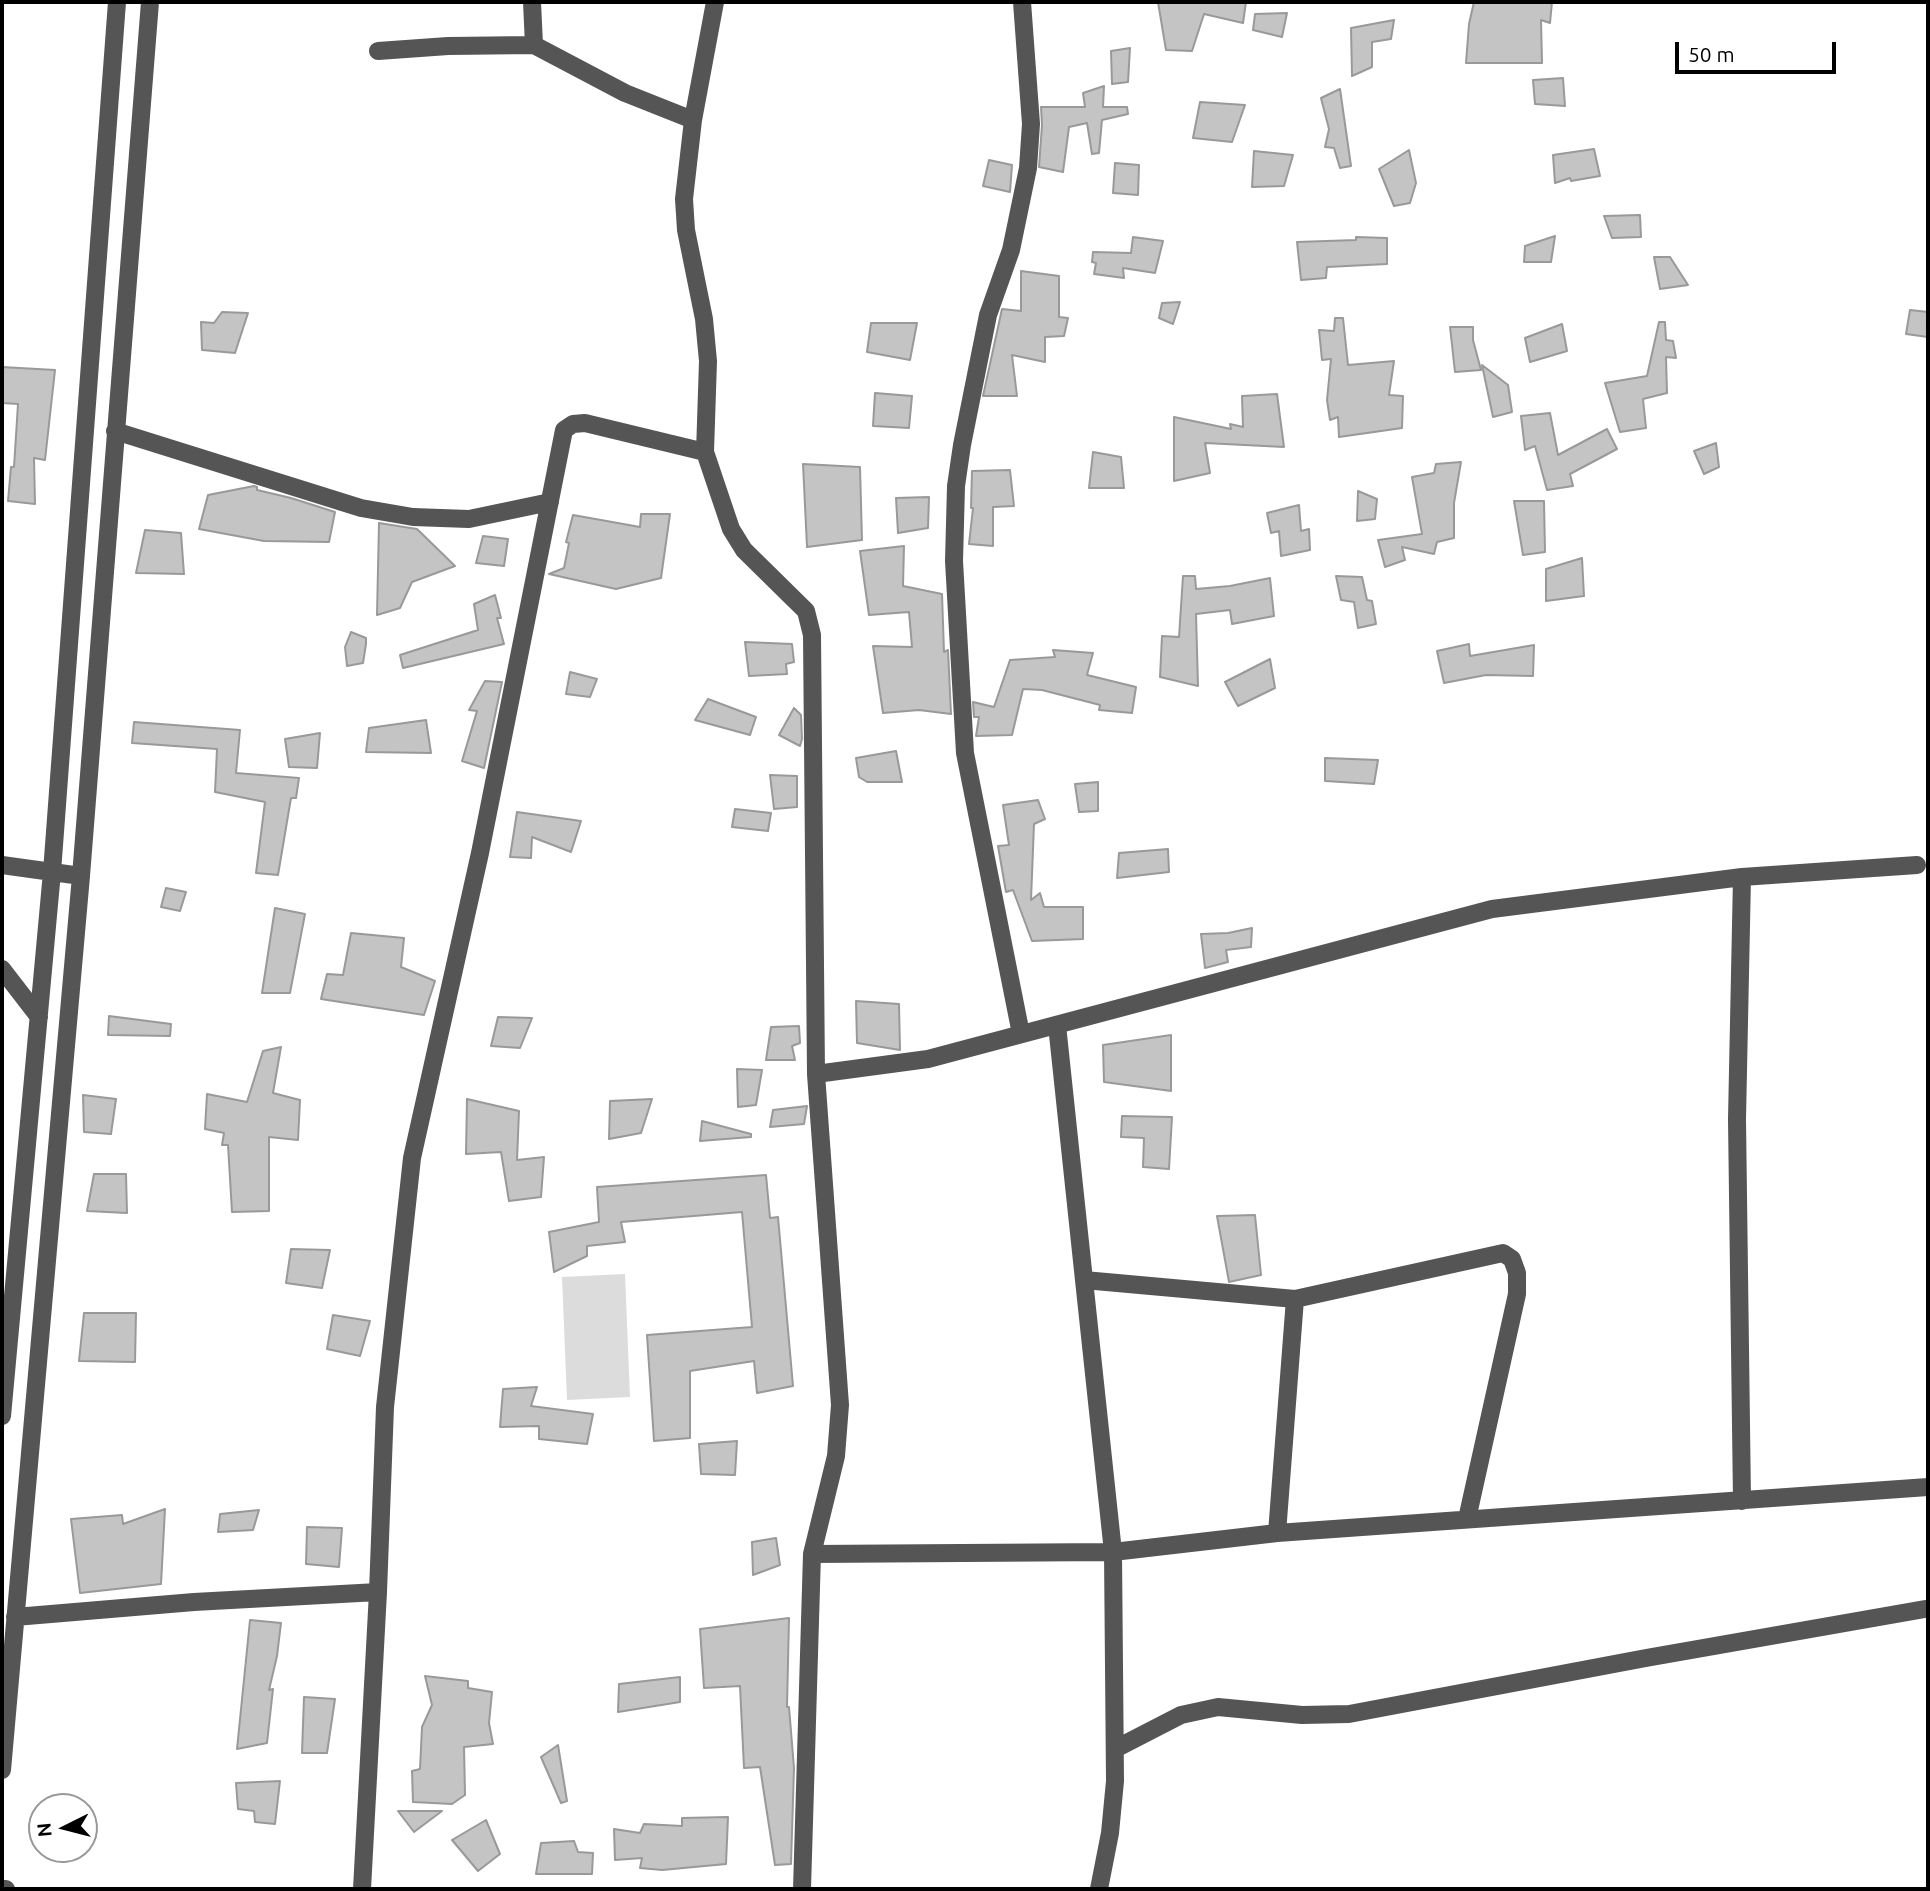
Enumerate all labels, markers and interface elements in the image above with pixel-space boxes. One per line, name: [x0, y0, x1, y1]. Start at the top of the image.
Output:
scale bar: [1678, 28, 1839, 72]
text: 50 m: [1688, 42, 1735, 66]
north arrow: [28, 1793, 98, 1863]
text: N: [32, 1822, 56, 1838]

